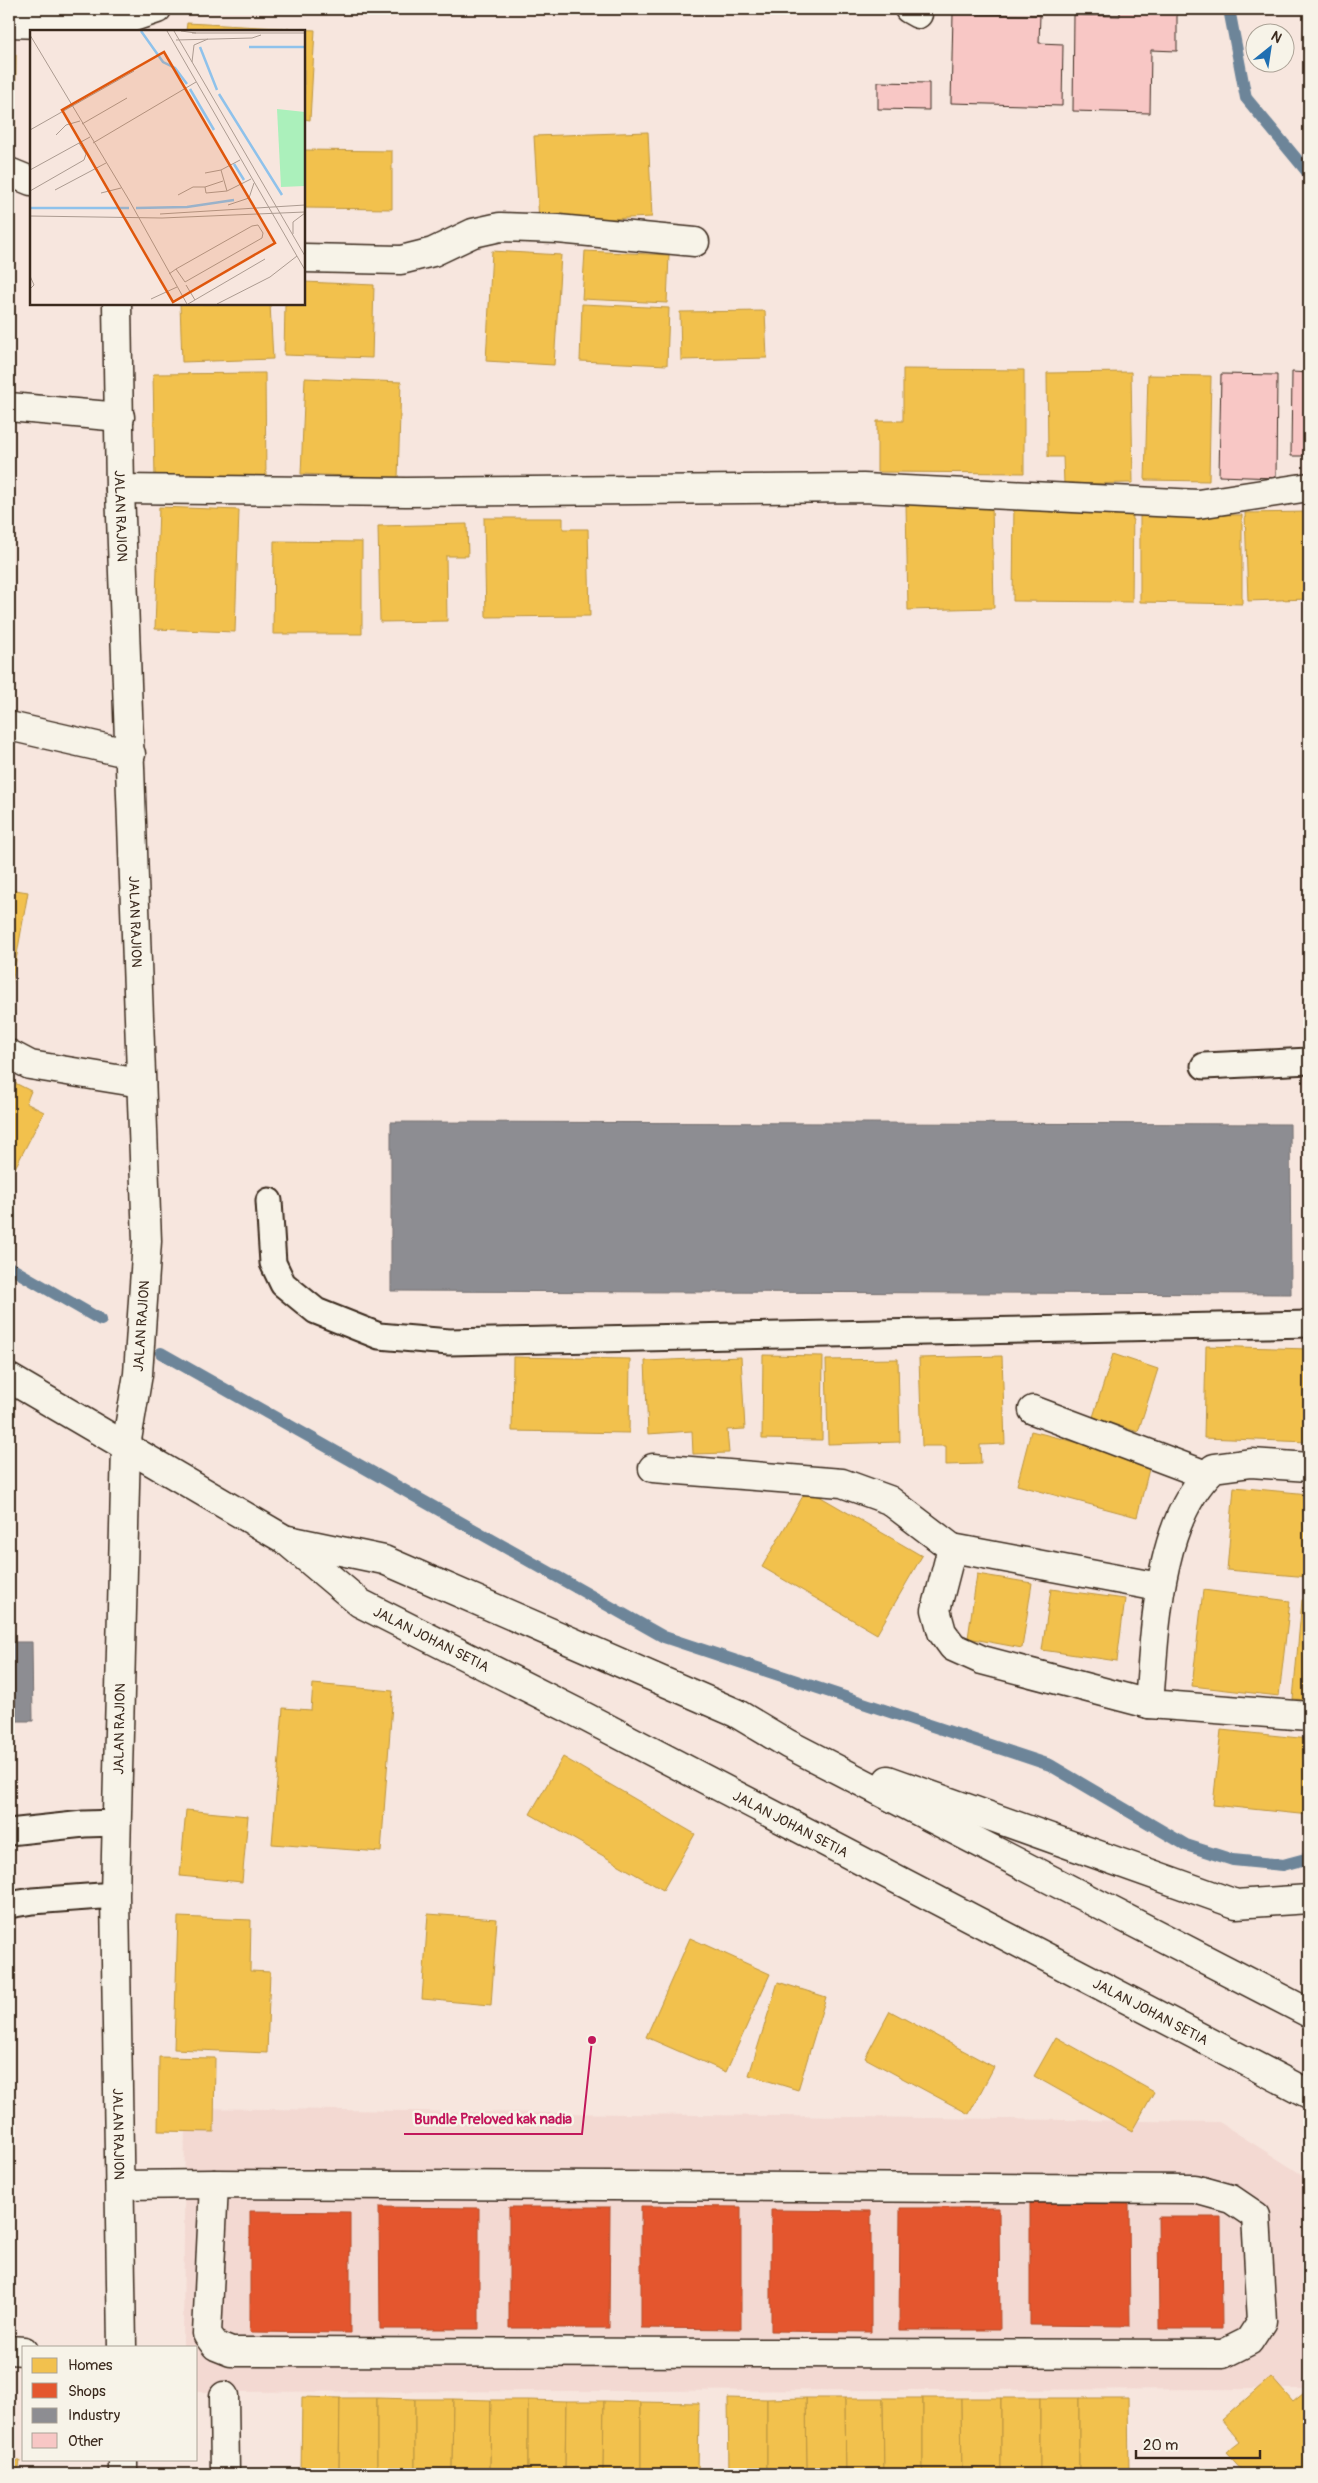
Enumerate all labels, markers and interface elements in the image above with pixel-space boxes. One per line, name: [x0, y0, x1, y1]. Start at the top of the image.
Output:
north arrow: [1246, 22, 1296, 72]
text: N: [1268, 27, 1285, 47]
inset map: [30, 30, 305, 305]
street label: JALAN RAJION: [111, 470, 131, 562]
street label: JALAN RAJION: [125, 876, 145, 968]
street label: JALAN RAJION: [130, 1280, 153, 1372]
street label: JALAN JOHAN SETIA: [370, 1603, 492, 1676]
street label: JALAN RAJION: [110, 1683, 129, 1775]
street label: JALAN JOHAN SETIA: [730, 1787, 851, 1861]
street label: JALAN JOHAN SETIA: [1090, 1975, 1211, 2049]
street label: JALAN RAJION: [109, 2088, 127, 2180]
callout: Bundle Preloved kak nadia: [404, 2104, 582, 2134]
text: Bundle Preloved kak nadia: [414, 2110, 572, 2129]
legend: [22, 2346, 198, 2460]
text: Homes: [68, 2356, 113, 2375]
text: Shops: [68, 2382, 106, 2401]
text: Industry: [68, 2406, 121, 2425]
scale bar: [1136, 2428, 1259, 2460]
text: Other: [68, 2432, 104, 2451]
text: 20 m: [1143, 2436, 1178, 2455]

